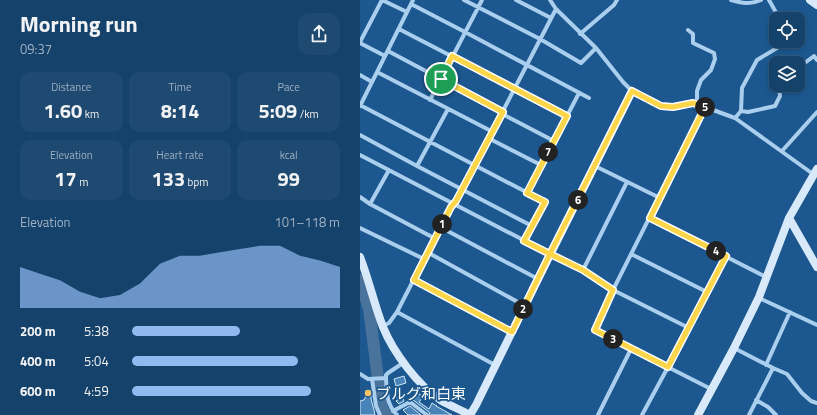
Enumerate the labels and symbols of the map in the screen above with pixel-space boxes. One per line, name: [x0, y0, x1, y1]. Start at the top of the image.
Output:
pin: [424, 62, 458, 96]
pin: 5: [695, 97, 715, 117]
pin: 7: [538, 142, 558, 162]
pin: 6: [568, 190, 588, 210]
pin: 1: [432, 214, 452, 234]
pin: 4: [706, 241, 726, 261]
pin: 2: [513, 299, 533, 319]
pin: 3: [603, 329, 623, 349]
place label: ブルグ和白東: [376, 382, 466, 405]
marker: ブルグ和白東: [363, 388, 373, 398]

